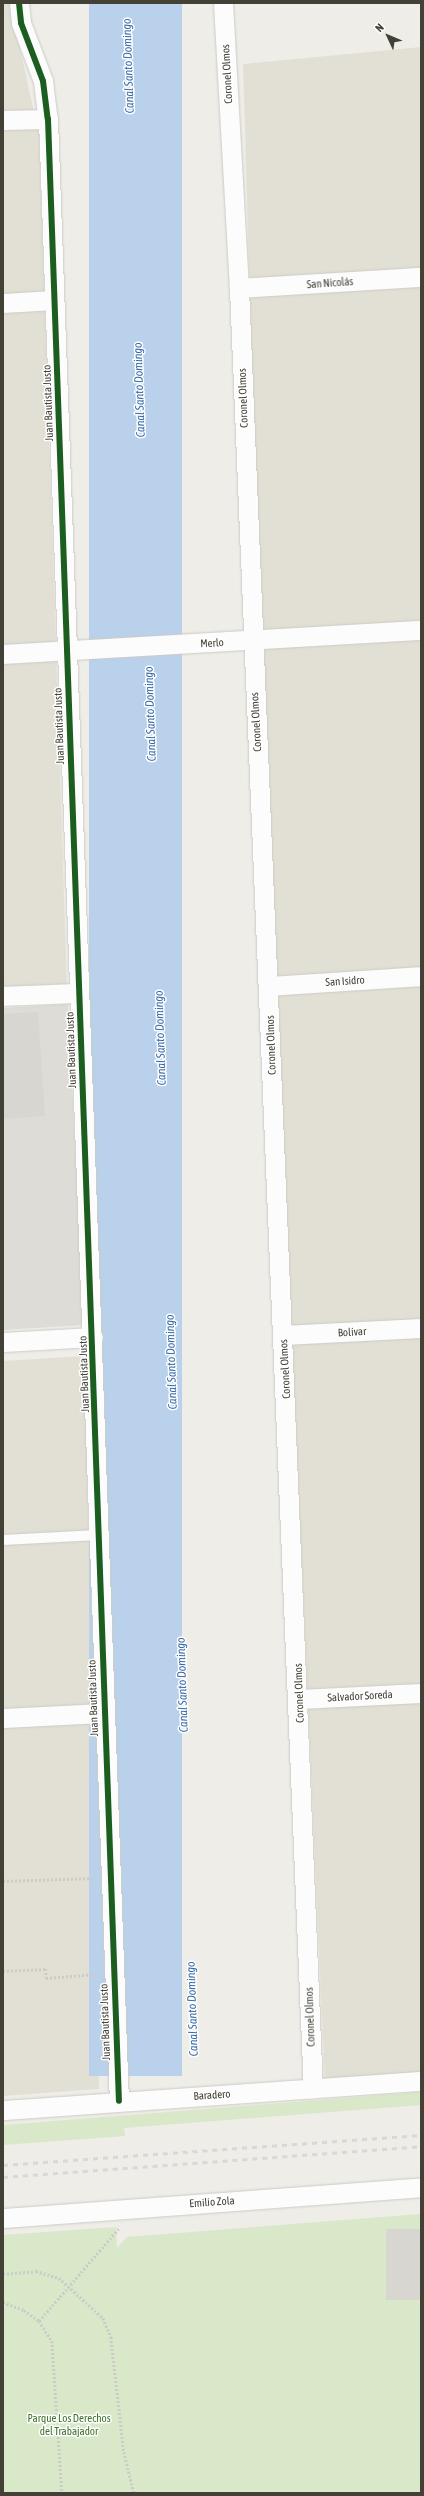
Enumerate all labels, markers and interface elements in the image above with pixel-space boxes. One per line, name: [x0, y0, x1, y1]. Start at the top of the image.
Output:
north arrow: [368, 16, 408, 56]
water label: Canal Santo Domingo: [120, 18, 138, 114]
text: N: [373, 21, 386, 34]
street label: Coronel Olmos: [219, 44, 235, 104]
street label: San Nicolás: [306, 275, 354, 291]
water label: Canal Santo Domingo: [131, 342, 149, 438]
street label: Juan Bautista Justo: [40, 364, 56, 442]
street label: Coronel Olmos: [235, 368, 251, 428]
street label: Merlo: [200, 636, 224, 650]
water label: Canal Santo Domingo: [142, 666, 160, 762]
street label: Juan Bautista Justo: [51, 687, 67, 765]
street label: Coronel Olmos: [248, 692, 264, 752]
street label: San Isidro: [325, 973, 365, 989]
water label: Canal Santo Domingo: [152, 990, 170, 1086]
street label: Juan Bautista Justo: [63, 1011, 79, 1089]
street label: Coronel Olmos: [263, 1015, 279, 1075]
water label: Canal Santo Domingo: [163, 1314, 181, 1410]
street label: Bolívar: [337, 1325, 367, 1339]
street label: Juan Bautista Justo: [76, 1335, 92, 1413]
street label: Coronel Olmos: [277, 1339, 293, 1399]
water label: Canal Santo Domingo: [174, 1637, 192, 1733]
street label: Juan Bautista Justo: [85, 1659, 101, 1737]
street label: Coronel Olmos: [291, 1663, 307, 1723]
street label: Salvador Soreda: [327, 1688, 393, 1704]
water label: Canal Santo Domingo: [184, 1961, 202, 2057]
street label: Juan Bautista Justo: [97, 1983, 113, 2061]
street label: Coronel Olmos: [302, 1987, 318, 2047]
street label: Baradero: [193, 2087, 231, 2103]
street label: Emilio Zola: [189, 2194, 235, 2210]
park label: Parque Los Derechos del Trabajador: [27, 2412, 111, 2438]

